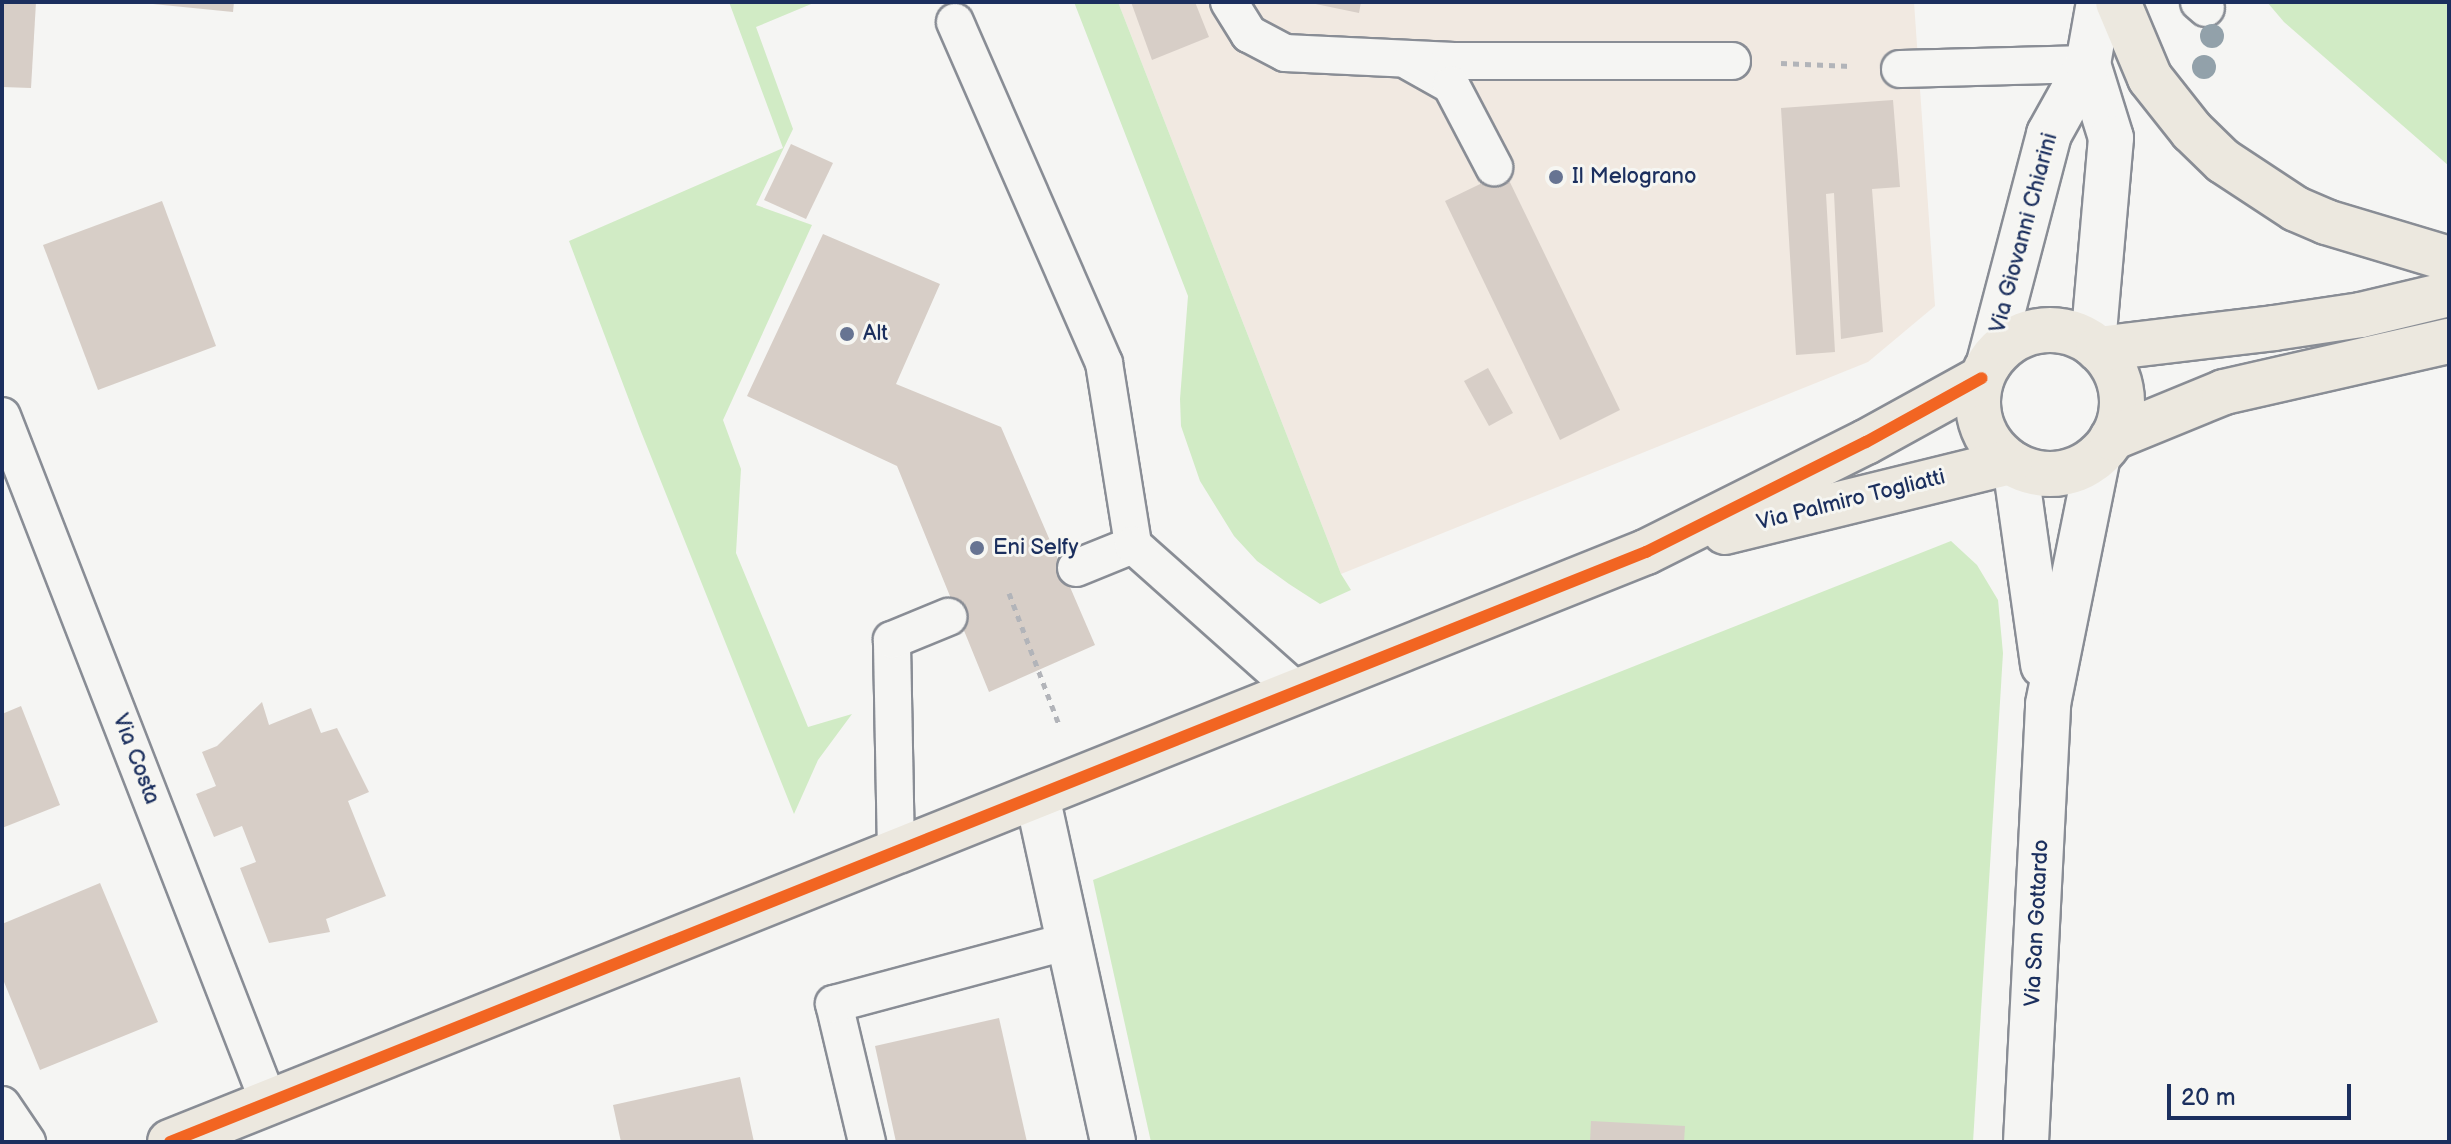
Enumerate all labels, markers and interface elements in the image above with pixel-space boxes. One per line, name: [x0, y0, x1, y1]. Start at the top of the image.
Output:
street label: Via Giovanni Chiarini: [1985, 130, 2063, 336]
place label: Il Melograno: [1572, 164, 1696, 190]
marker: Il Melograno: [1547, 168, 1565, 186]
place label: Alt: [863, 321, 888, 347]
marker: Alt: [838, 325, 856, 343]
street label: Via Palmiro Togliatti: [1754, 464, 1948, 536]
place label: Eni Selfy: [993, 535, 1079, 561]
marker: Eni Selfy: [968, 539, 986, 557]
street label: Via Costa: [107, 710, 165, 808]
street label: Via San Gottardo: [2019, 838, 2055, 1008]
scale bar: [2171, 1068, 2355, 1118]
text: 20 m: [2181, 1083, 2236, 1112]

